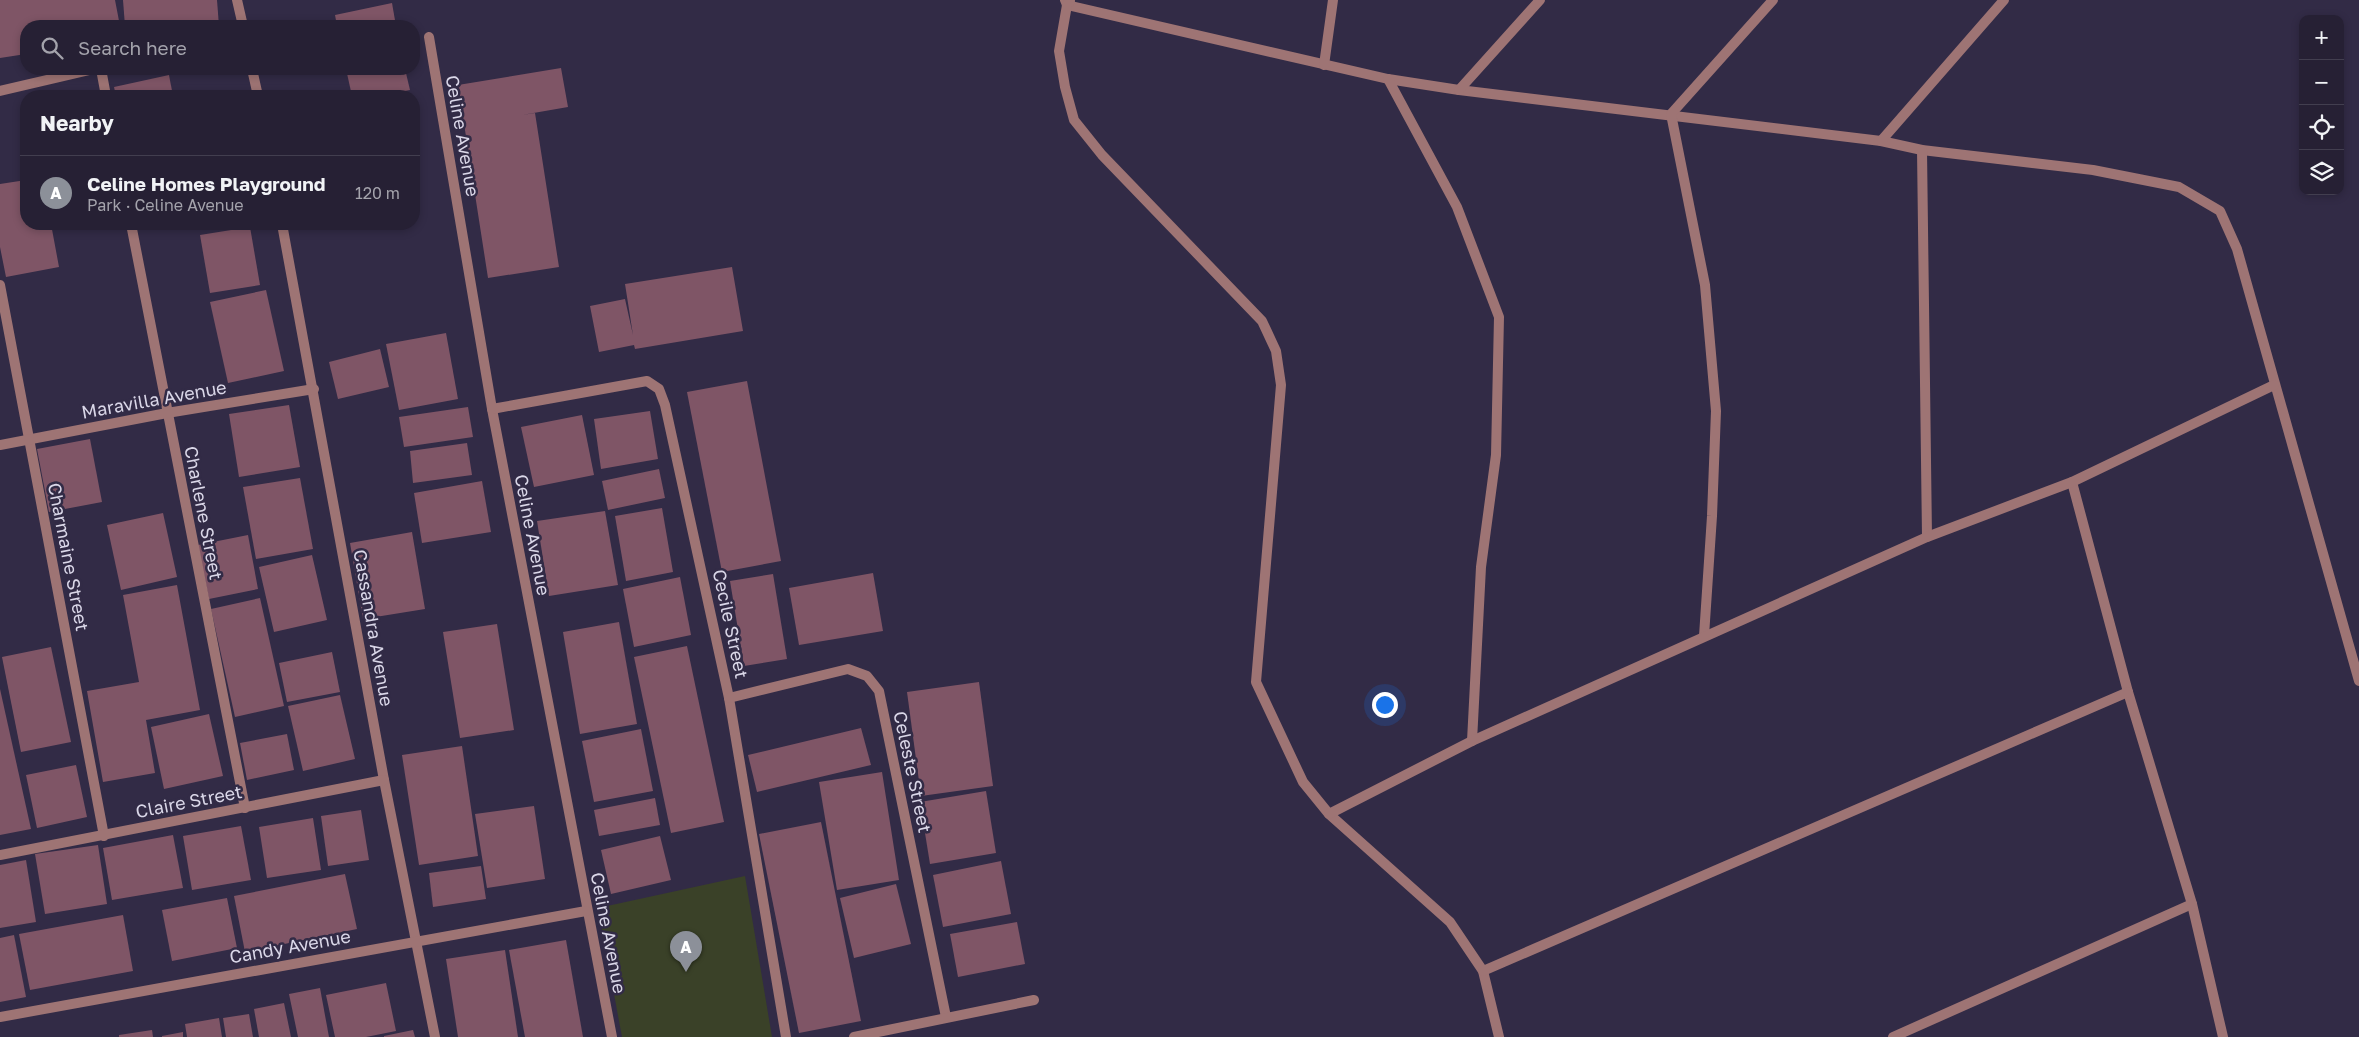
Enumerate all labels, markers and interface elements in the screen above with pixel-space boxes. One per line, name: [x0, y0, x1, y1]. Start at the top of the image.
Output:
map controls: [2299, 15, 2344, 195]
button: +: [2299, 15, 2344, 60]
search box: [20, 20, 420, 75]
icon: search: [38, 34, 66, 62]
text: Search here: [78, 36, 187, 59]
button: −: [2299, 60, 2344, 105]
street label: Celine Avenue: [441, 73, 484, 198]
button: locate: [2299, 105, 2344, 150]
text: Nearby: [40, 110, 114, 136]
button: layers: [2299, 150, 2344, 195]
text: Celine Homes Playground: [87, 172, 325, 195]
text: A: [50, 183, 62, 203]
text: 120 m: [355, 183, 400, 203]
text: Park · Celine Avenue: [87, 195, 244, 215]
street label: Maravilla Avenue: [80, 375, 228, 423]
street label: Charlene Street: [180, 444, 228, 582]
street label: Celine Avenue: [510, 472, 555, 597]
street label: Charmaine Street: [44, 481, 94, 633]
street label: Cassandra Avenue: [349, 548, 399, 708]
street label: Cecile Street: [709, 567, 753, 680]
your location: [1372, 692, 1398, 718]
street label: Celeste Street: [889, 709, 937, 835]
street label: Claire Street: [134, 780, 244, 822]
street label: Celine Avenue: [586, 870, 631, 995]
street label: Candy Avenue: [228, 925, 352, 967]
pin: A: [670, 931, 702, 972]

